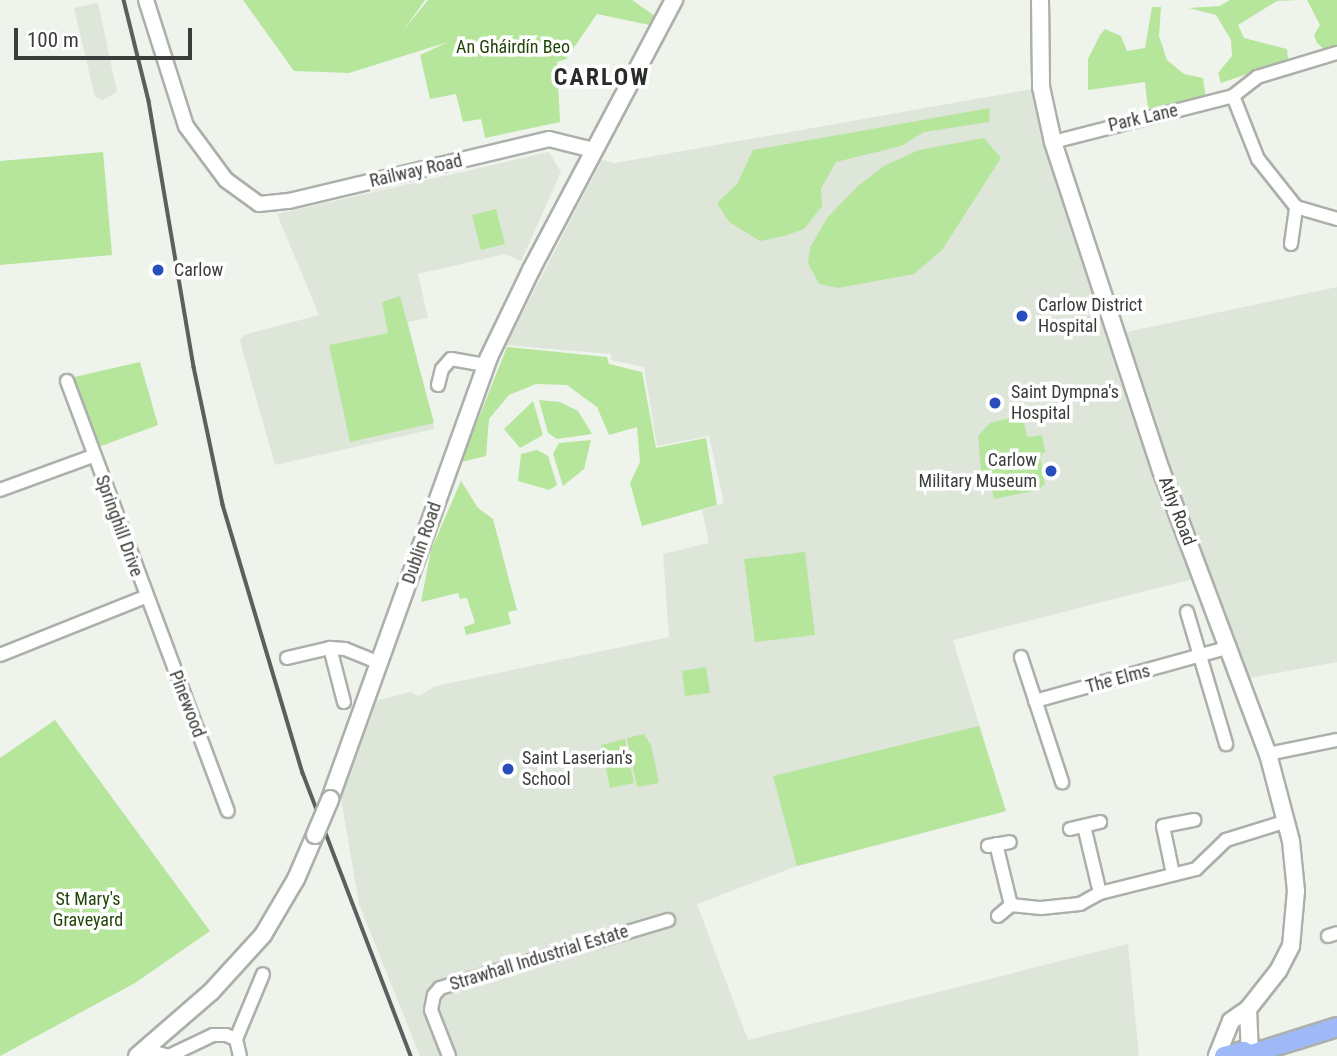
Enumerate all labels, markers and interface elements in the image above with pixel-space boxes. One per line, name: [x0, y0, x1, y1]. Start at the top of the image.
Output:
scale bar: [18, 14, 196, 58]
text: 100 m: [27, 28, 79, 52]
park label: An Gháirdín Beo: [456, 36, 570, 58]
district label: CARLOW: [555, 64, 649, 92]
street label: Park Lane: [1106, 100, 1180, 136]
street label: Railway Road: [368, 150, 464, 192]
place label: Carlow: [174, 259, 223, 281]
marker: Carlow: [148, 260, 168, 280]
place label: Carlow District Hospital: [1038, 295, 1143, 338]
marker: Carlow District Hospital: [1012, 306, 1032, 326]
place label: Saint Dympna's Hospital: [1011, 382, 1119, 424]
marker: Saint Dympna's Hospital: [985, 393, 1005, 413]
place label: Carlow Military Museum: [919, 450, 1037, 492]
marker: Carlow Military Museum: [1043, 463, 1059, 479]
street label: Springhill Drive: [91, 472, 147, 580]
street label: Athy Road: [1154, 474, 1200, 548]
street label: Dublin Road: [398, 499, 446, 587]
street label: The Elms: [1084, 660, 1152, 698]
street label: Pinewood: [164, 667, 210, 741]
place label: Saint Laserian's School: [522, 748, 633, 790]
marker: Saint Laserian's School: [500, 761, 516, 777]
park label: St Mary's Graveyard: [53, 889, 123, 932]
street label: Strawhall Industrial Estate: [447, 921, 631, 995]

